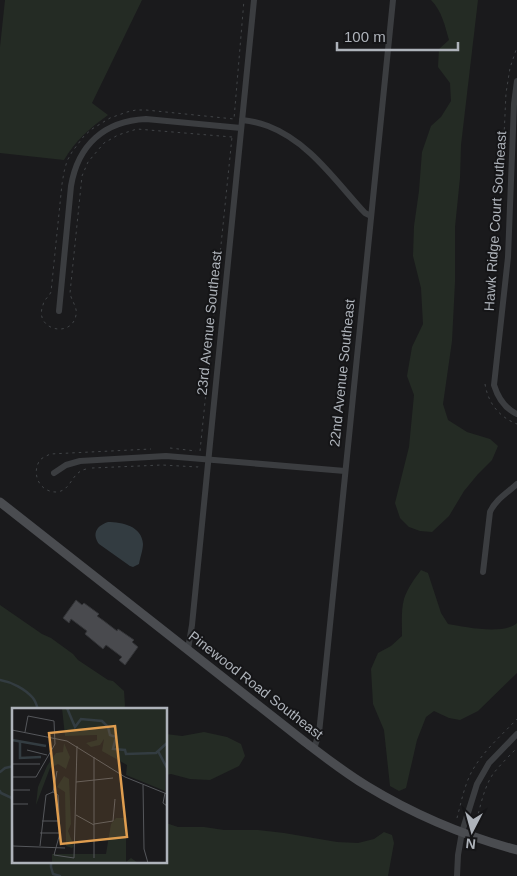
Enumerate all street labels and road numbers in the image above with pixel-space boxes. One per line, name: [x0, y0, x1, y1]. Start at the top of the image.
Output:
street label: Hawk Ridge Court Southeast: [481, 130, 509, 312]
street label: 23rd Avenue Southeast: [193, 250, 225, 396]
street label: 22nd Avenue Southeast: [326, 298, 358, 448]
street label: Pinewood Road Southeast: [186, 628, 326, 742]

